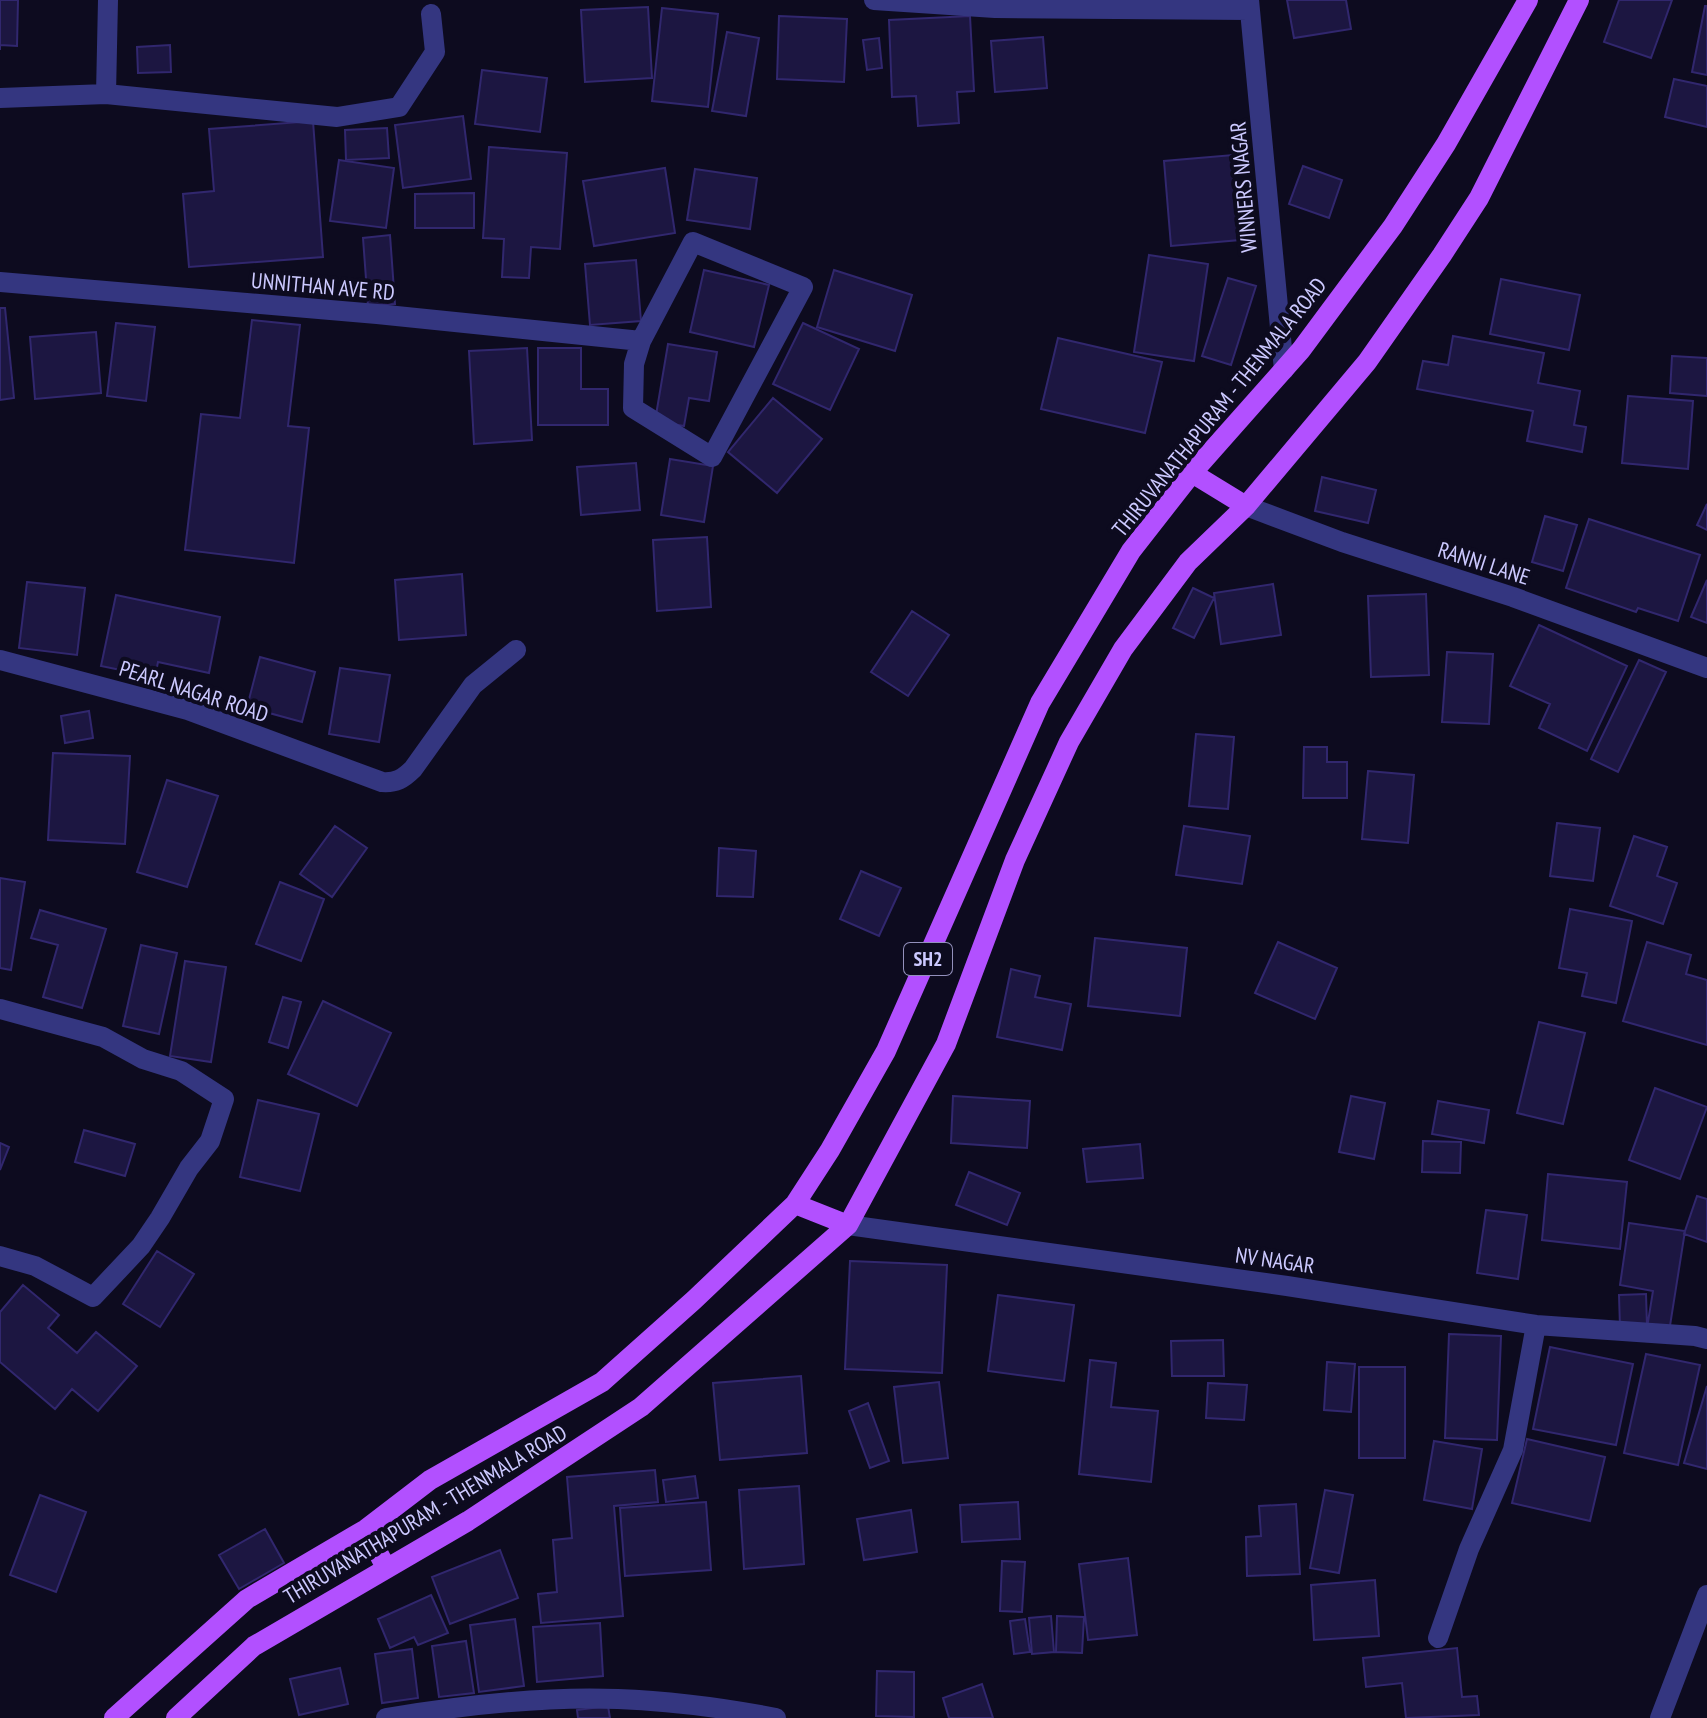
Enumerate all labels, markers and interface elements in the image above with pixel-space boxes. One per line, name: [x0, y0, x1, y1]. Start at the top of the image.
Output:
street label: WINNERS NAGAR: [1223, 120, 1263, 254]
street label: UNNITHAN AVE RD: [250, 266, 396, 306]
street label: THIRUVANATHAPURAM - THENMALA ROAD: [1106, 272, 1332, 542]
street label: RANNI LANE: [1435, 535, 1533, 591]
street label: PEARL NAGAR ROAD: [116, 654, 272, 728]
road number: SH2: [904, 943, 952, 975]
street label: NV NAGAR: [1234, 1241, 1316, 1279]
street label: THIRUVANATHAPURAM - THENMALA ROAD: [278, 1418, 572, 1610]

